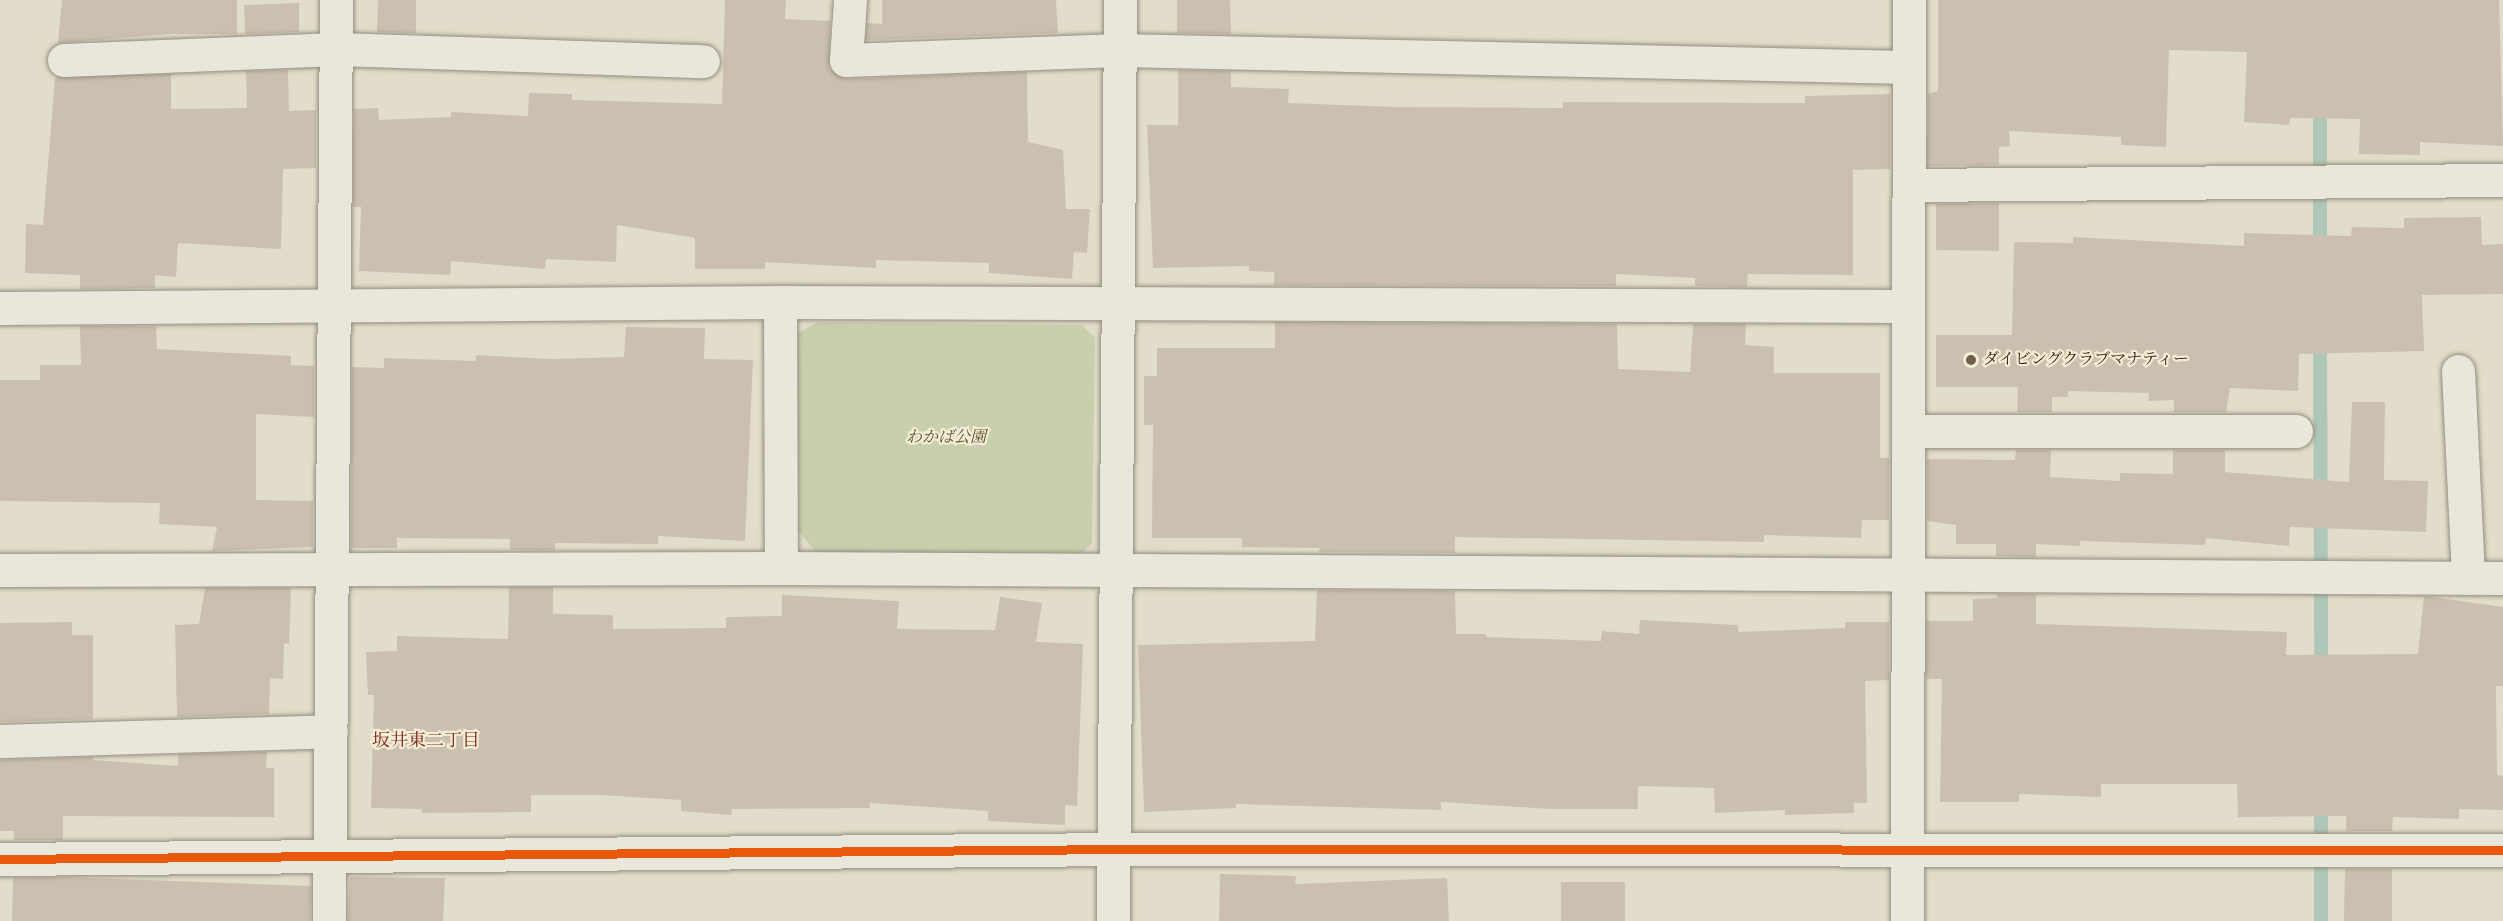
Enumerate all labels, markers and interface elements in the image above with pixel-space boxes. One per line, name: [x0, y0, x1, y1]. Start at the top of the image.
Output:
place label: ダイビングクラブマナティー: [1983, 350, 2191, 370]
marker: ダイビングクラブマナティー: [1964, 353, 1978, 367]
park label: わかば公園: [906, 428, 986, 448]
district label: 坂井東二丁目: [372, 731, 480, 753]

